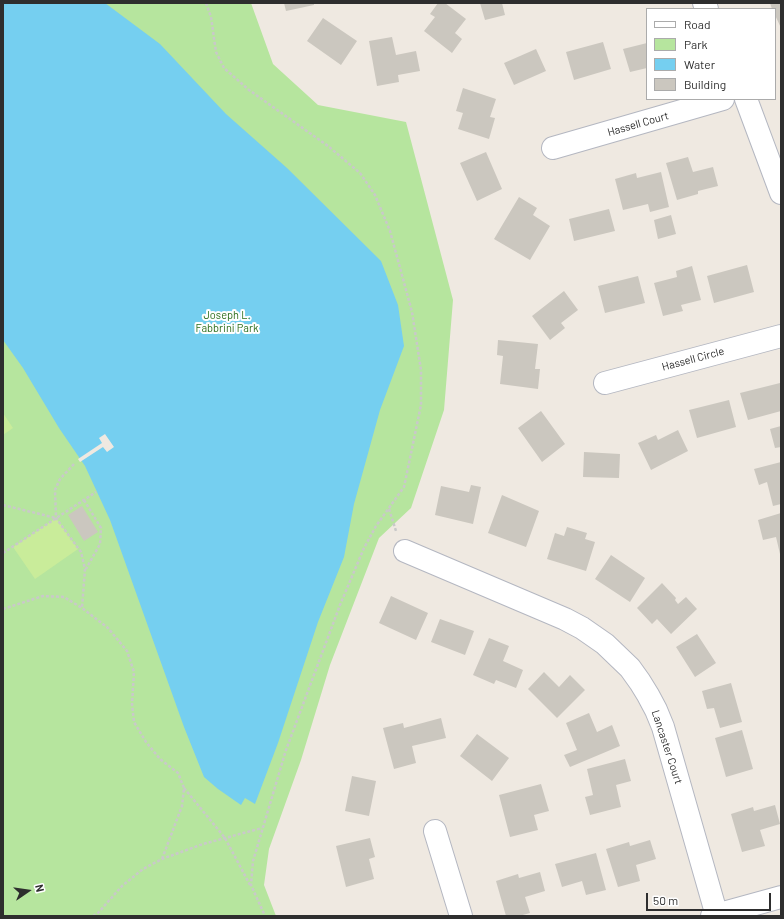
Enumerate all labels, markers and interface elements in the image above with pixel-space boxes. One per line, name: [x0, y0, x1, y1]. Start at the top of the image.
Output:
legend: [646, 8, 776, 100]
text: Road: [684, 17, 711, 31]
text: Park: [684, 37, 708, 51]
text: Water: [684, 57, 715, 71]
text: Building: [684, 77, 726, 91]
street label: Hassell Court: [606, 109, 670, 139]
park label: Joseph L. Fabbrini Park: [196, 308, 258, 334]
street label: Hassell Circle: [660, 344, 726, 374]
street label: Lancaster Court: [649, 708, 685, 786]
north arrow: [8, 871, 48, 911]
text: N: [33, 883, 47, 893]
scale bar: [648, 885, 773, 911]
text: 50 m: [653, 893, 678, 907]

